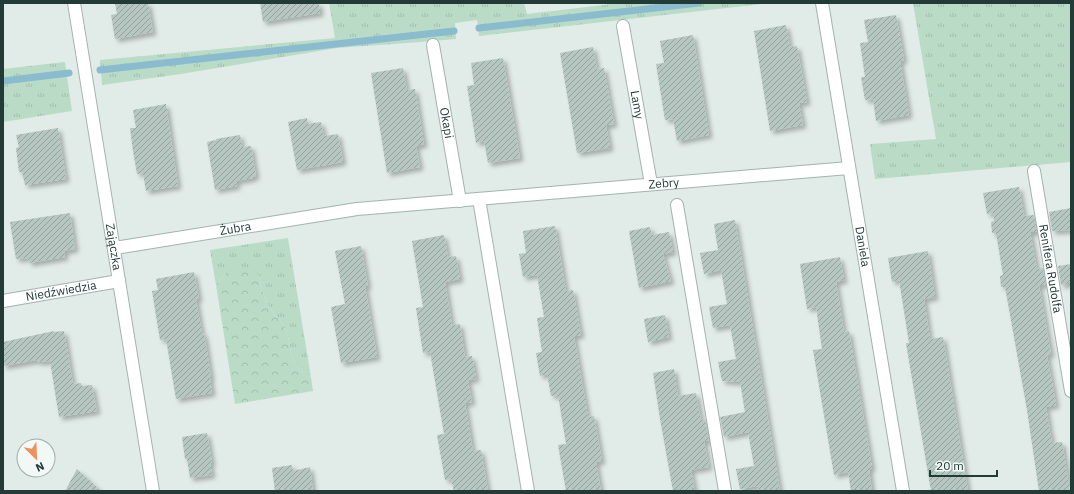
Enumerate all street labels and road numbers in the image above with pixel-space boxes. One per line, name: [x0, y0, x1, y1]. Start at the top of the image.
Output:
street label: Lamy: [628, 89, 647, 120]
street label: Okapi: [437, 106, 457, 139]
street label: Zebry: [648, 174, 680, 192]
street label: Żubra: [219, 218, 253, 238]
street label: Zajączka: [103, 222, 125, 272]
street label: Renifera Rudolfa: [1036, 223, 1066, 315]
street label: Daniela: [852, 225, 874, 268]
street label: Niedźwiedzia: [25, 277, 98, 304]

